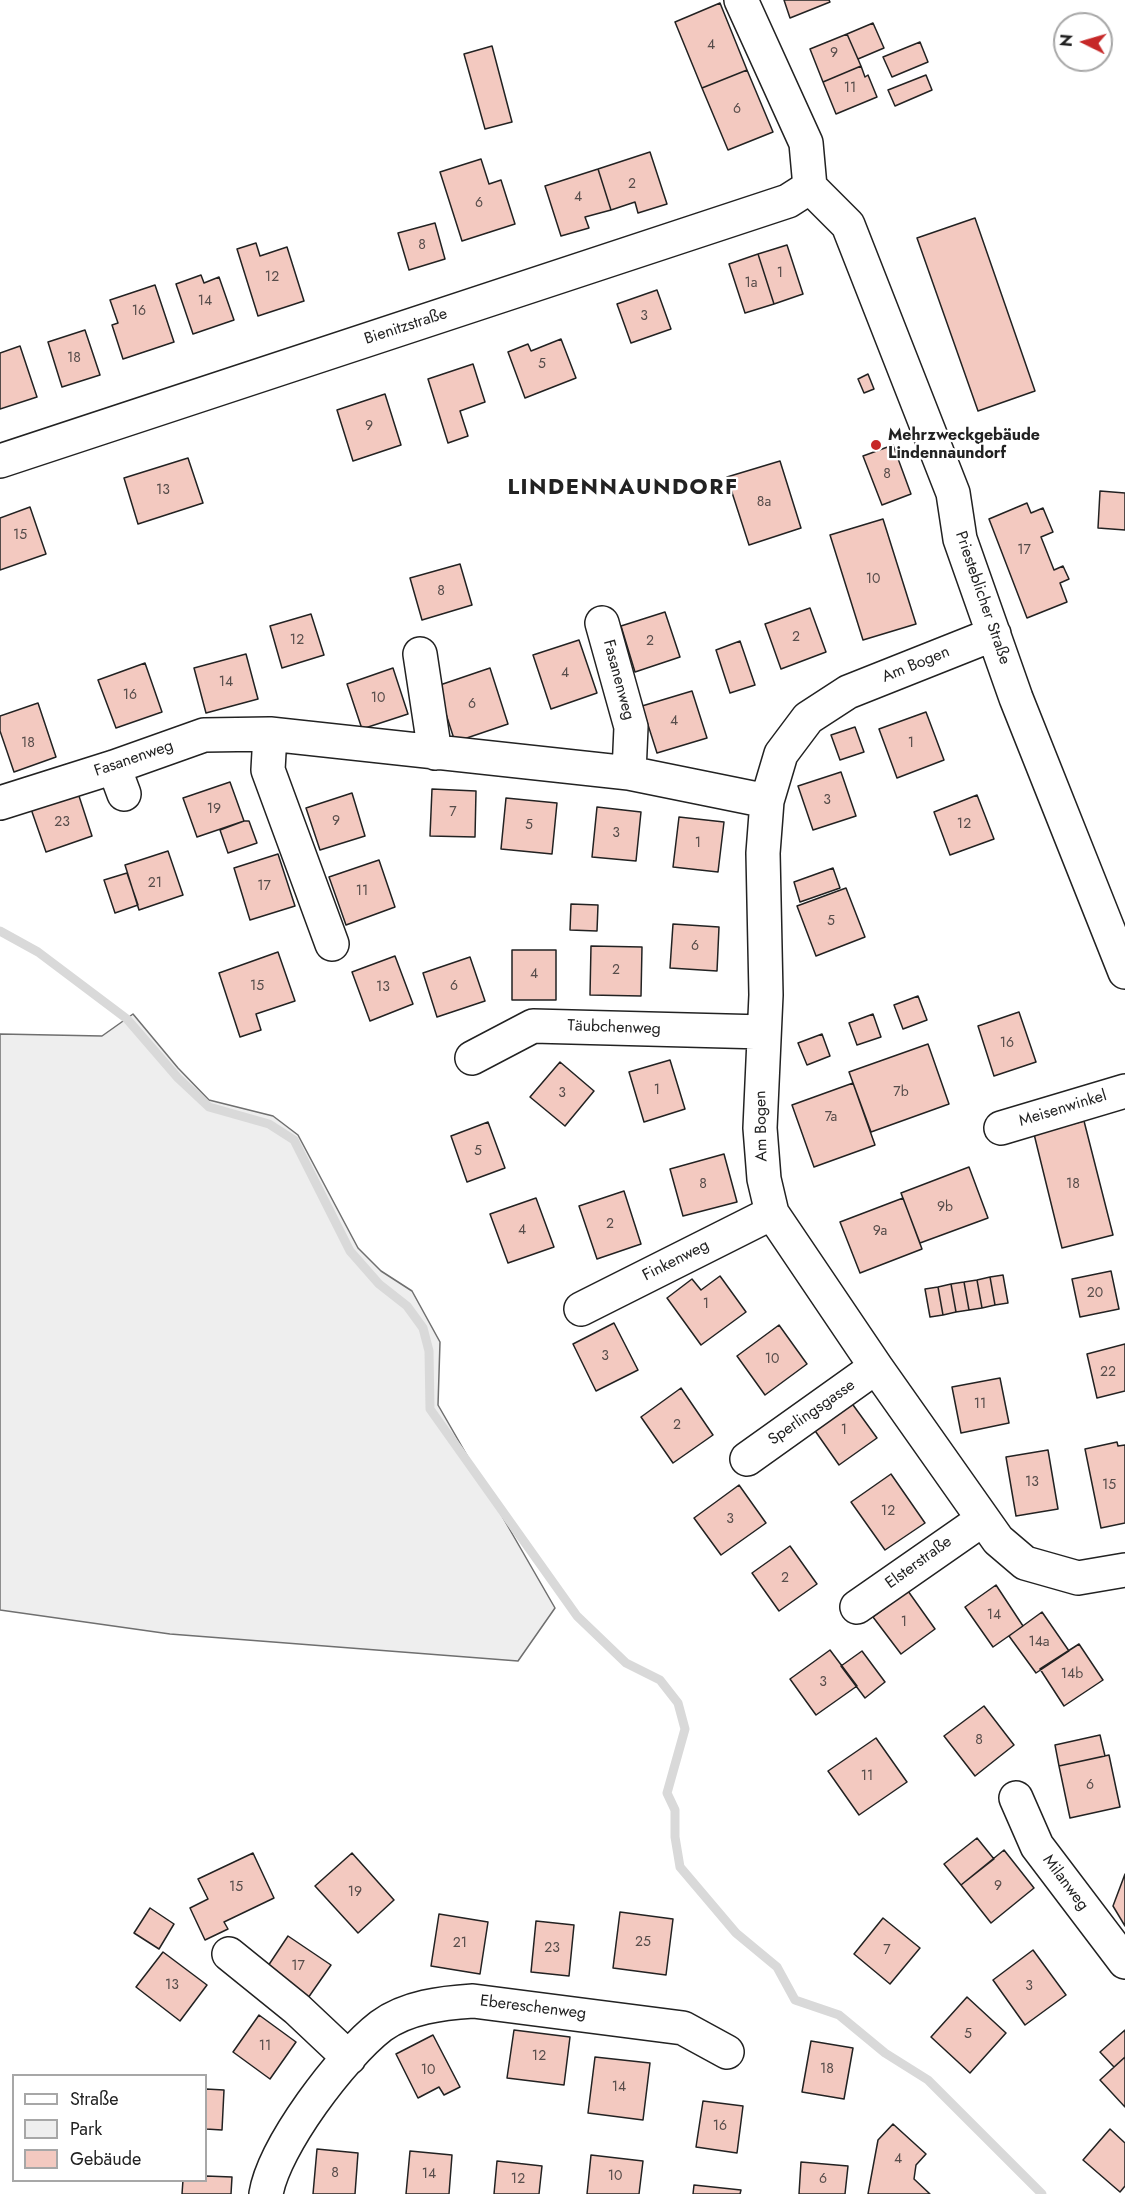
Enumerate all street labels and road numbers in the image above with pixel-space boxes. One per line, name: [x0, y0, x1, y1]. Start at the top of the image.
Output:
street label: Bienitzstraße: [362, 305, 450, 349]
street label: Priesteblicher Straße: [950, 529, 1014, 667]
street label: Fasanenweg: [598, 638, 638, 722]
street label: Am Bogen: [879, 643, 953, 687]
street label: Fasanenweg: [92, 737, 176, 781]
street label: Täubchenweg: [567, 1017, 661, 1039]
street label: Meisenwinkel: [1017, 1087, 1109, 1131]
street label: Am Bogen: [752, 1090, 772, 1162]
street label: Finkenweg: [640, 1236, 712, 1286]
street label: Sperlingsgasse: [765, 1376, 859, 1450]
street label: Elsterstraße: [882, 1533, 956, 1593]
street label: Milanweg: [1038, 1851, 1092, 1915]
street label: Ebereschenweg: [479, 1992, 587, 2024]

